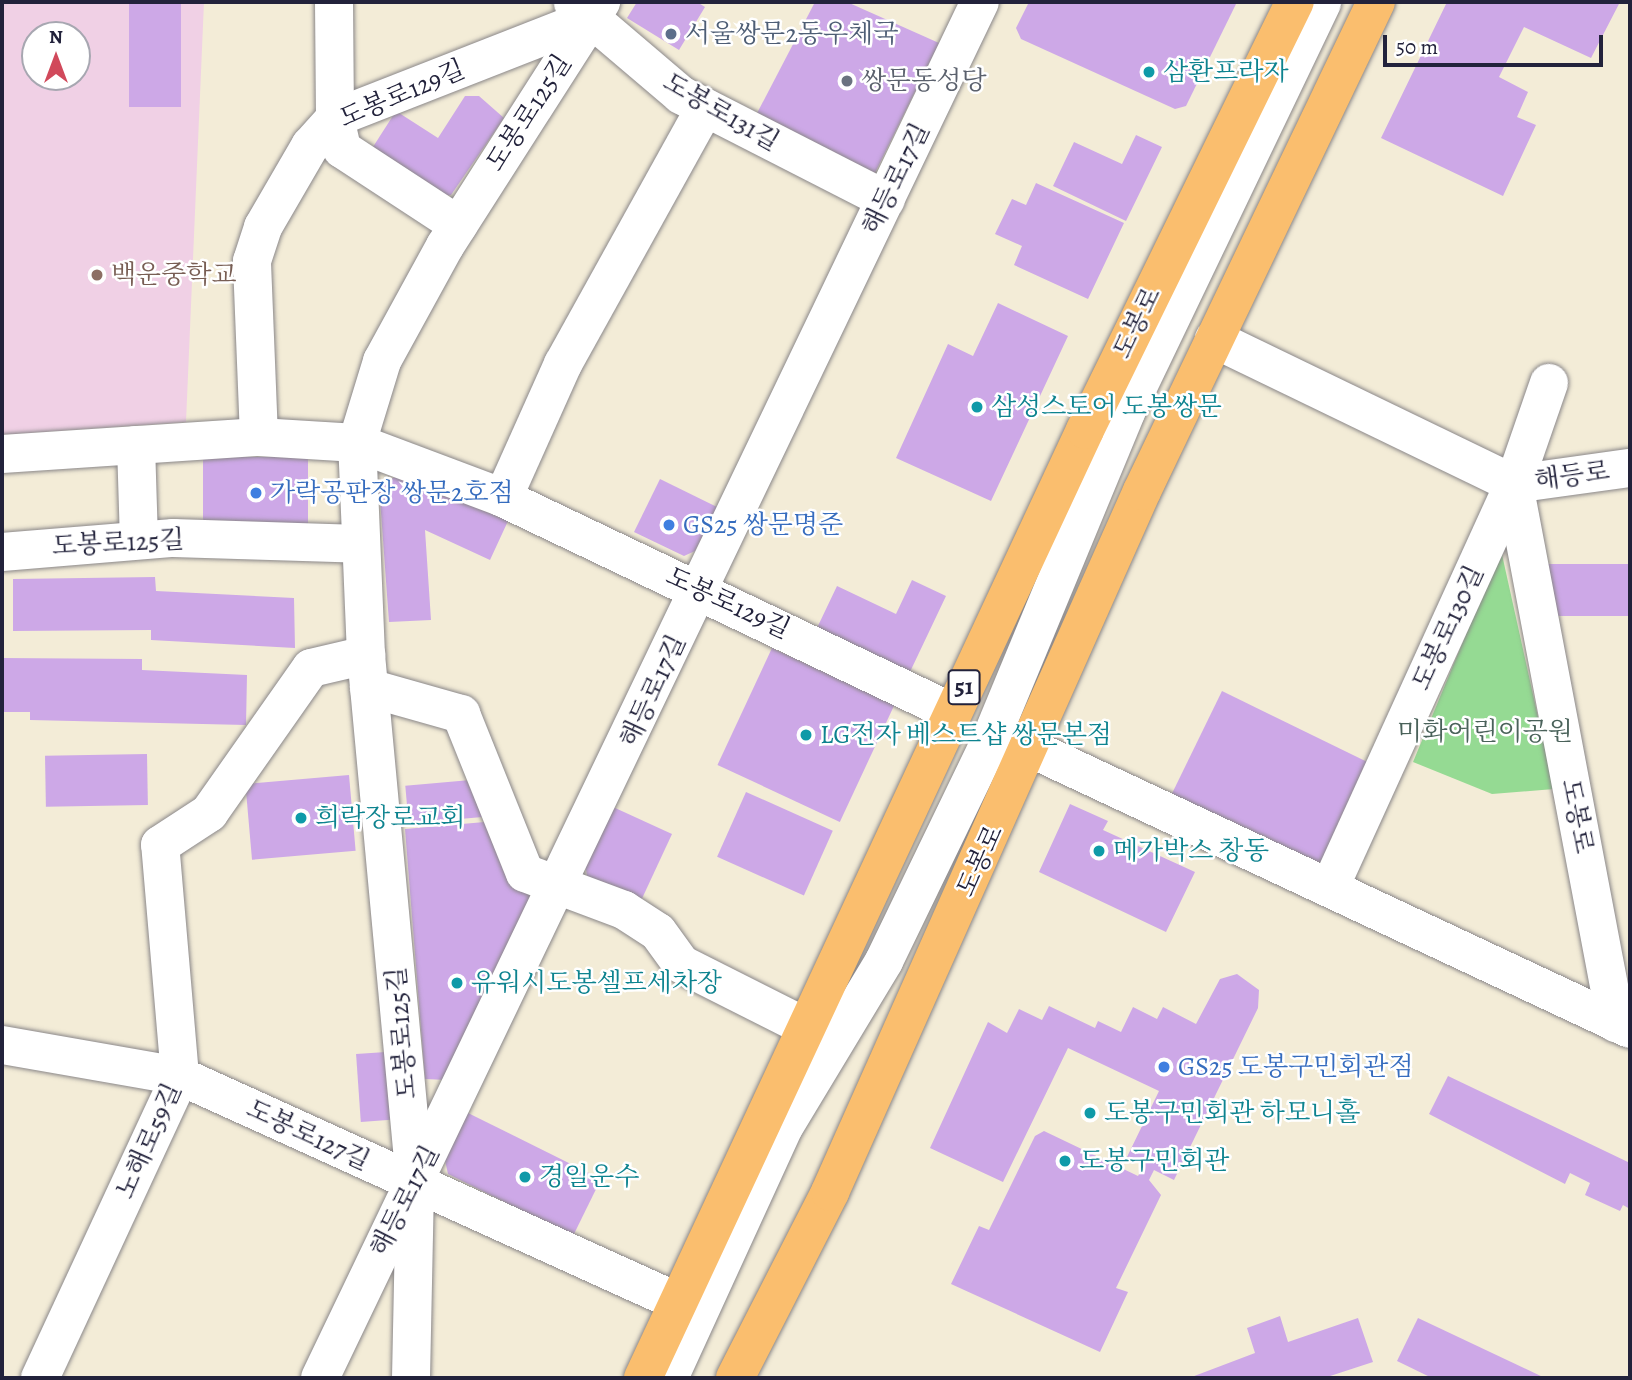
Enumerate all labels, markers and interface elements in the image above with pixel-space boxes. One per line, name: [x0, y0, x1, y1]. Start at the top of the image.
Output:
place label: 서울쌍문2동우체국: [685, 18, 898, 50]
north arrow: [21, 21, 91, 91]
scale bar: [1387, 21, 1608, 65]
text: N: [49, 24, 63, 50]
marker: 서울쌍문2동우체국: [663, 26, 679, 42]
text: 50 m: [1396, 33, 1438, 61]
street label: 도봉로125길: [480, 49, 578, 177]
street label: 도봉로129길: [334, 54, 470, 134]
place label: 삼환프라자: [1163, 56, 1289, 88]
marker: 삼환프라자: [1141, 64, 1157, 80]
place label: 쌍문동성당: [861, 65, 987, 97]
street label: 도봉로131길: [657, 66, 785, 158]
marker: 쌍문동성당: [839, 73, 855, 89]
street label: 해등로17길: [856, 118, 936, 240]
place label: 백운중학교: [111, 259, 237, 291]
marker: 백운중학교: [89, 267, 105, 283]
street label: 도봉로: [1106, 282, 1168, 364]
place label: 삼성스토어 도봉쌍문: [991, 391, 1222, 423]
marker: 삼성스토어 도봉쌍문: [969, 399, 985, 415]
street label: 해등로: [1533, 455, 1611, 497]
place label: 가락공판장 쌍문2호점: [270, 477, 514, 509]
marker: 가락공판장 쌍문2호점: [248, 485, 264, 501]
place label: GS25 쌍문명준: [683, 509, 843, 541]
marker: GS25 쌍문명준: [661, 517, 677, 533]
street label: 도봉로125길: [51, 524, 185, 562]
street label: 도봉로129길: [661, 561, 795, 645]
street label: 도봉로130길: [1406, 561, 1490, 695]
street label: 해등로17길: [613, 630, 693, 752]
road number: 51: [946, 666, 982, 708]
park label: 미화어린이공원: [1397, 716, 1573, 748]
place label: LG전자 베스트샵 쌍문본점: [820, 719, 1112, 751]
marker: LG전자 베스트샵 쌍문본점: [798, 727, 814, 743]
street label: 도봉로: [1554, 776, 1600, 856]
place label: 희락장로교회: [315, 802, 466, 834]
marker: 희락장로교회: [293, 810, 309, 826]
street label: 도봉로: [950, 820, 1010, 902]
place label: 메가박스 창동: [1113, 835, 1269, 867]
marker: 메가박스 창동: [1091, 843, 1107, 859]
street label: 도봉로125길: [381, 965, 423, 1101]
place label: 유워시도봉셀프세차장: [471, 967, 722, 999]
marker: 유워시도봉셀프세차장: [449, 975, 465, 991]
place label: GS25 도봉구민회관점: [1178, 1051, 1414, 1083]
marker: GS25 도봉구민회관점: [1156, 1059, 1172, 1075]
street label: 노해로59길: [110, 1078, 188, 1204]
street label: 도봉로127길: [241, 1093, 375, 1177]
place label: 도봉구민회관 하모니홀: [1104, 1097, 1360, 1129]
marker: 도봉구민회관 하모니홀: [1082, 1105, 1098, 1121]
street label: 해등로17길: [364, 1140, 446, 1262]
place label: 도봉구민회관: [1079, 1145, 1230, 1177]
marker: 도봉구민회관: [1057, 1153, 1073, 1169]
place label: 경일운수: [539, 1161, 639, 1193]
marker: 경일운수: [517, 1169, 533, 1185]

